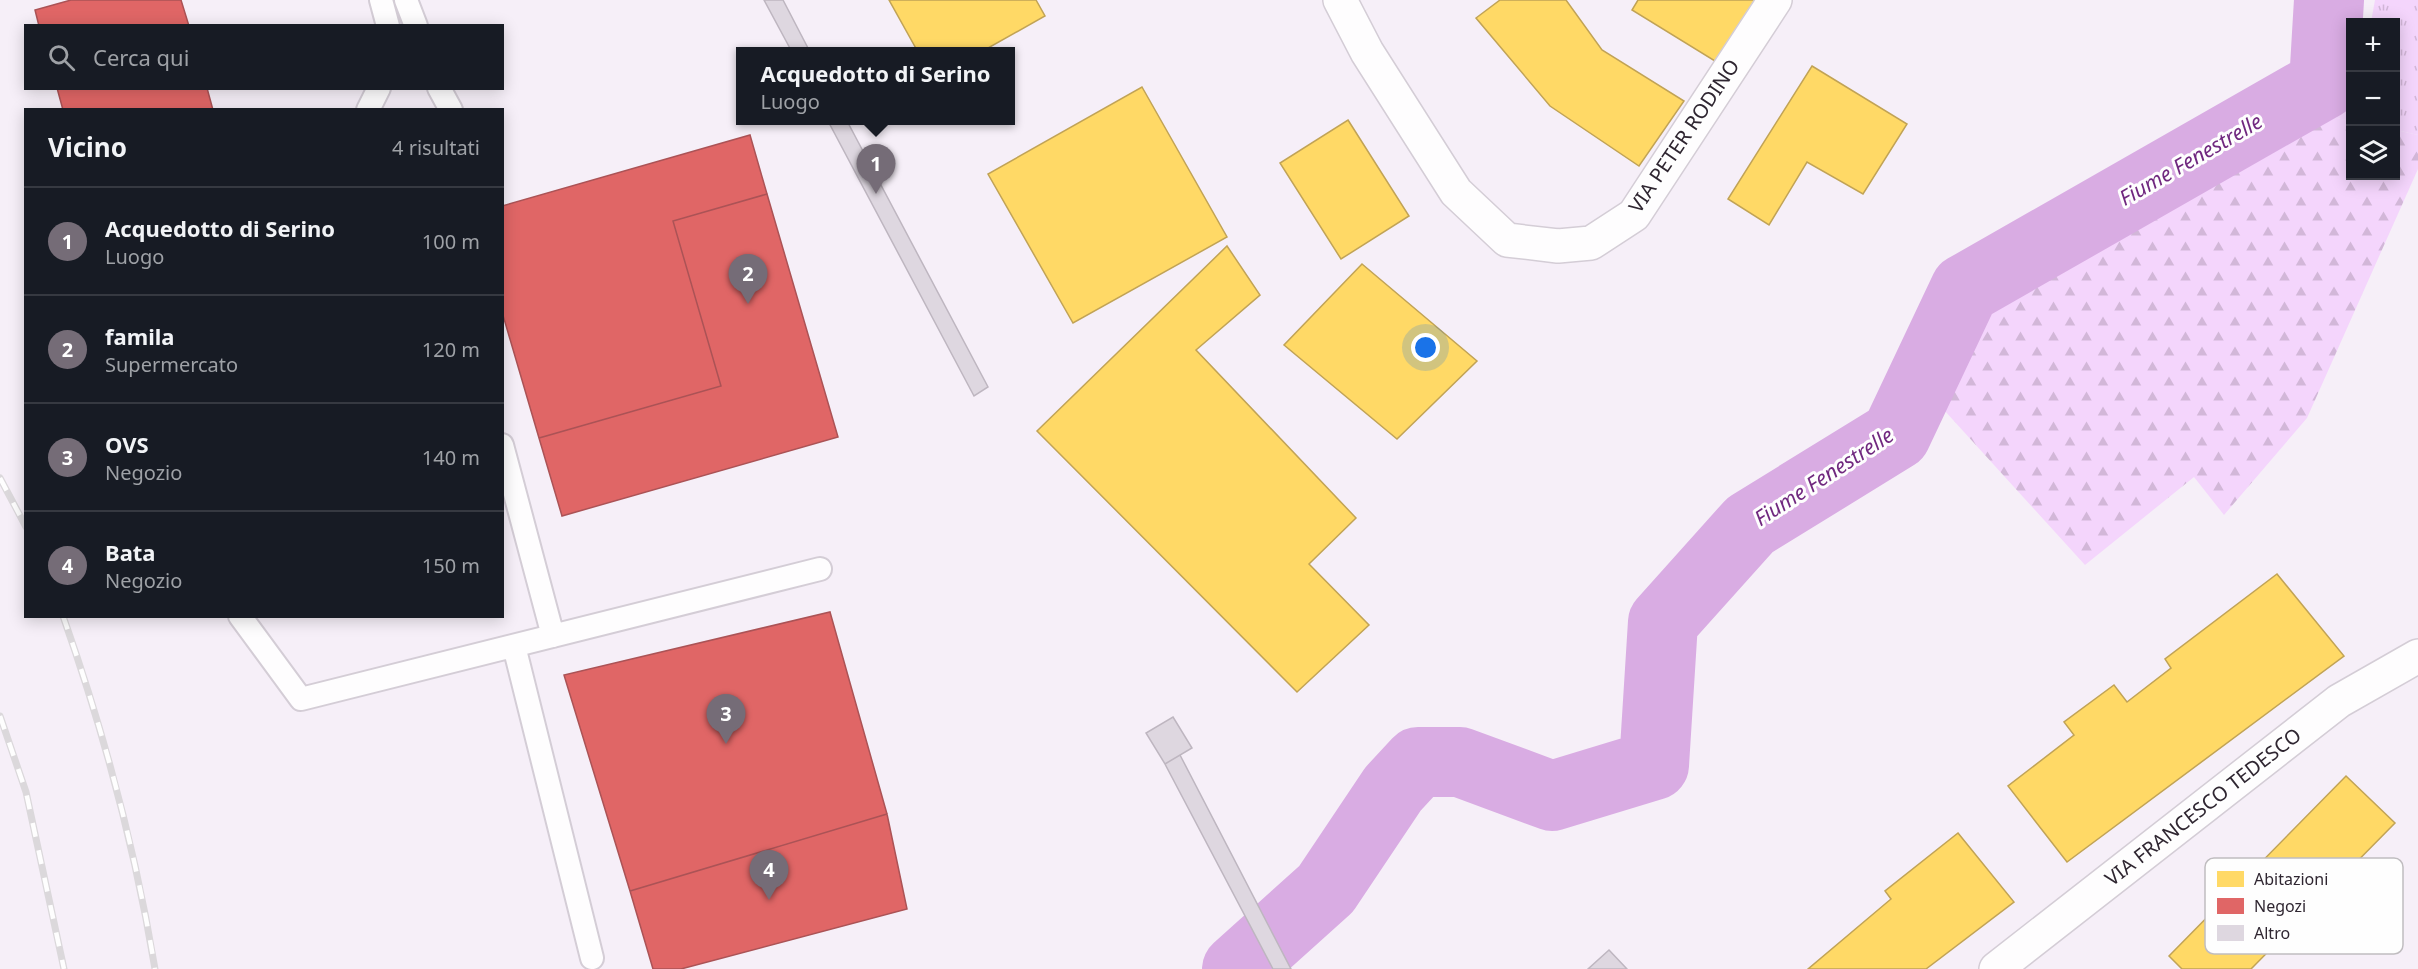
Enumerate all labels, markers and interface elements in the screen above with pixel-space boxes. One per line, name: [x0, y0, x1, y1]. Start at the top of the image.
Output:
map controls: [2346, 18, 2400, 180]
button: +: [2346, 18, 2400, 72]
search box: [24, 24, 504, 90]
icon: search: [45, 41, 78, 74]
text: Cerca qui: [93, 42, 189, 72]
popup: [736, 47, 1015, 125]
street label: VIA PETER RODINO: [1622, 54, 1745, 218]
text: Acquedotto di Serino: [760, 58, 991, 88]
button: −: [2346, 72, 2400, 126]
text: Luogo: [760, 88, 820, 115]
water label: Fiume Fenestrelle: [2114, 107, 2267, 211]
button: layers: [2346, 126, 2400, 180]
text: Vicino: [48, 129, 127, 165]
text: 4 risultati: [392, 134, 480, 161]
pin: 1: [856, 144, 896, 194]
text: Acquedotto di Serino: [105, 213, 335, 243]
text: 1: [62, 228, 73, 255]
text: 100 m: [422, 228, 480, 255]
text: Luogo: [105, 243, 164, 270]
pin: 2: [728, 254, 768, 304]
text: famila: [105, 321, 174, 351]
your location: [1411, 333, 1440, 362]
text: 2: [62, 336, 73, 363]
text: 120 m: [422, 336, 480, 363]
text: Supermercato: [105, 351, 238, 378]
water label: Fiume Fenestrelle: [1748, 421, 1899, 532]
text: OVS: [105, 429, 149, 459]
text: 3: [62, 444, 73, 471]
text: 140 m: [422, 444, 480, 471]
text: Negozio: [105, 459, 182, 486]
text: Bata: [105, 537, 156, 567]
text: 4: [62, 552, 73, 579]
text: 150 m: [422, 552, 480, 579]
text: Negozio: [105, 567, 182, 594]
pin: 3: [706, 694, 746, 744]
street label: VIA FRANCESCO TEDESCO: [2099, 721, 2306, 892]
pin: 4: [750, 850, 788, 900]
legend: [2205, 858, 2403, 954]
text: Abitazioni: [2254, 868, 2328, 890]
text: Negozi: [2254, 895, 2306, 917]
text: Altro: [2254, 922, 2290, 944]

